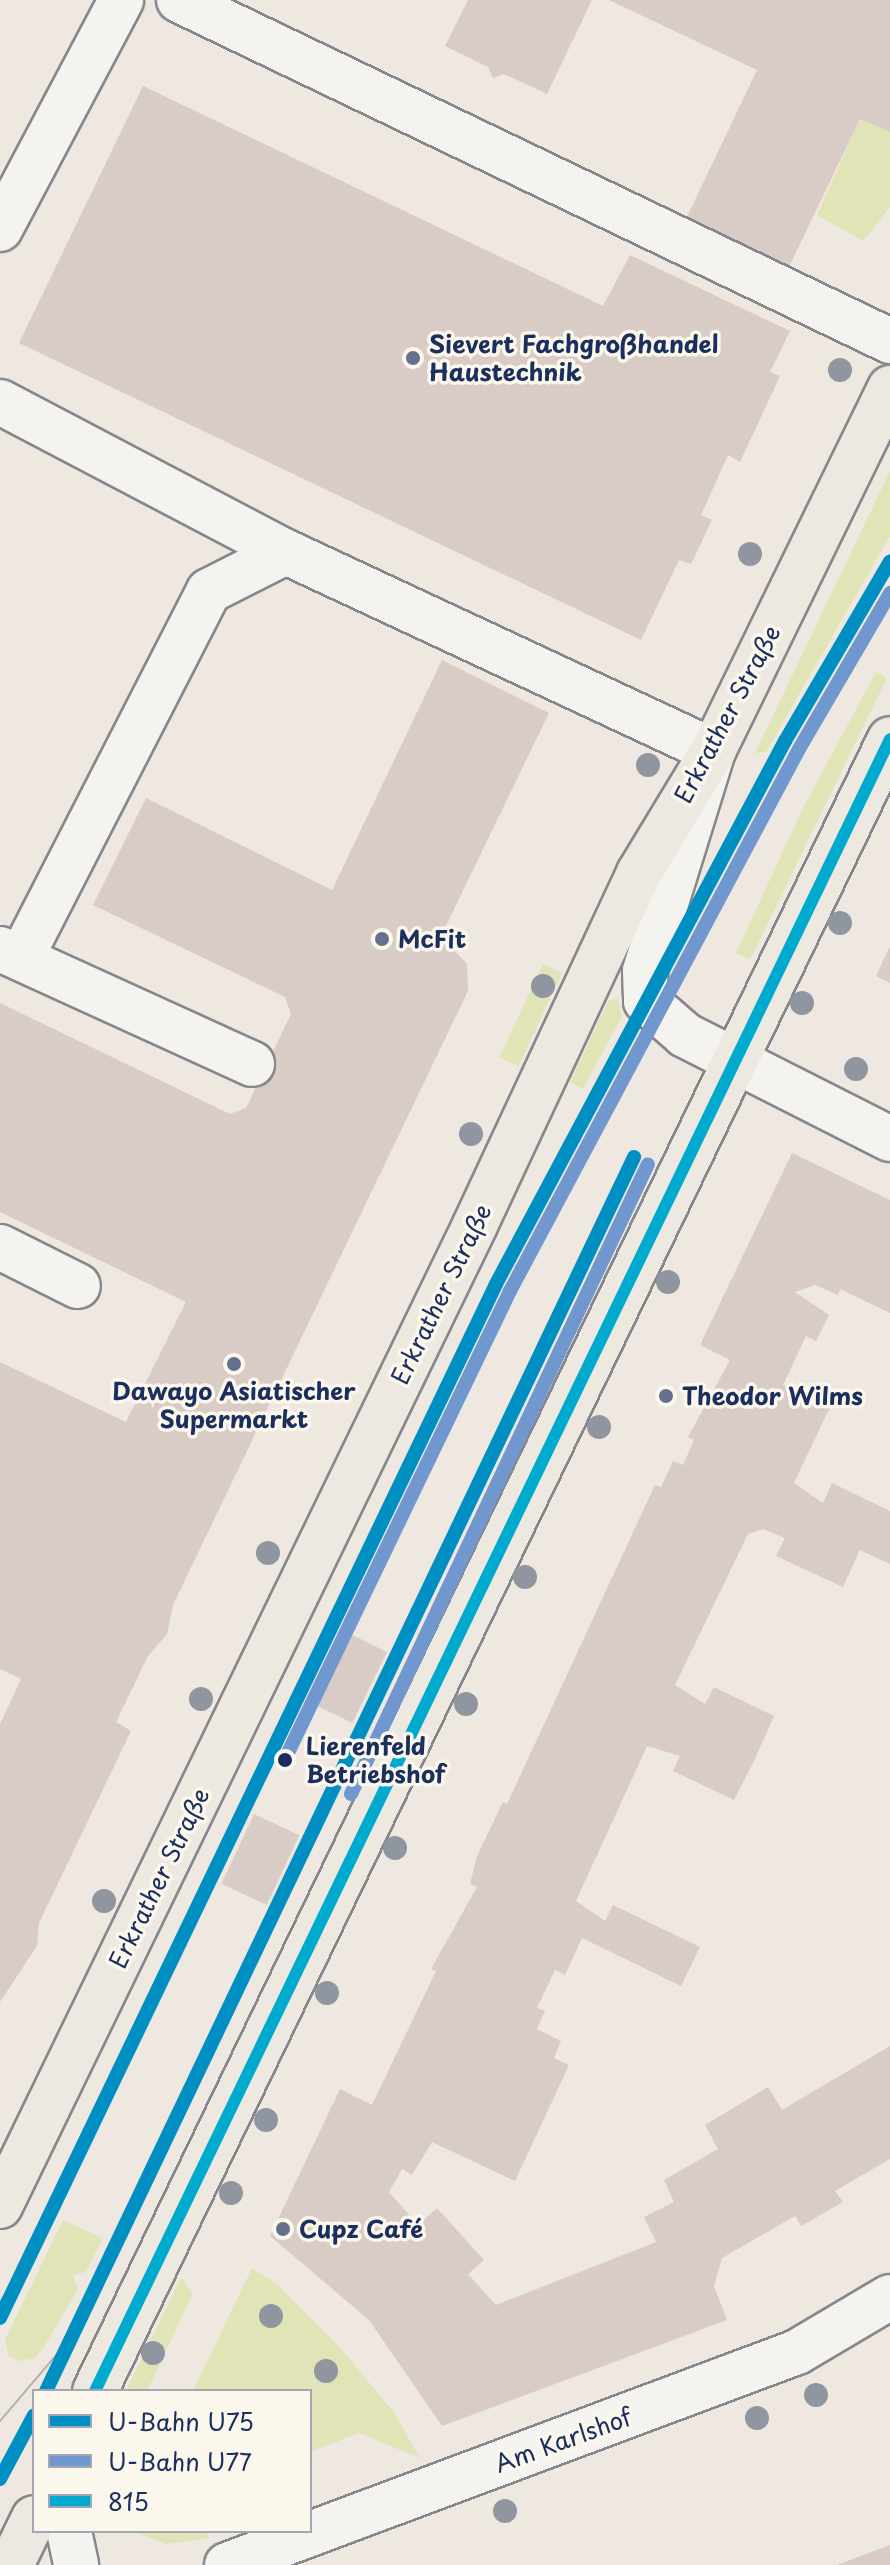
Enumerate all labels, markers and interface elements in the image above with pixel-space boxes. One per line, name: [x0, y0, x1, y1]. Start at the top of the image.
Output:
place label: Sievert Fachgroßhandel Haustechnik: [429, 330, 720, 386]
marker: Sievert Fachgroßhandel Haustechnik: [404, 349, 422, 367]
street label: Erkrather Straße: [668, 620, 786, 808]
place label: McFit: [398, 925, 466, 953]
marker: McFit: [373, 930, 391, 948]
street label: Erkrather Straße: [385, 1199, 497, 1389]
marker: Dawayo Asiatischer Supermarkt: [225, 1355, 243, 1373]
place label: Dawayo Asiatischer Supermarkt: [113, 1377, 355, 1433]
place label: Theodor Wilms: [682, 1382, 863, 1410]
marker: Theodor Wilms: [657, 1387, 675, 1405]
place label: Lierenfeld Betriebshof: [306, 1732, 446, 1788]
marker: Lierenfeld Betriebshof: [271, 1746, 299, 1774]
street label: Erkrather Straße: [103, 1783, 215, 1973]
place label: Cupz Café: [299, 2215, 425, 2243]
marker: Cupz Café: [274, 2220, 292, 2238]
legend: [32, 2389, 312, 2533]
street label: Am Karlshof: [491, 2402, 635, 2478]
text: U-Bahn U75: [108, 2403, 254, 2439]
text: U-Bahn U77: [108, 2443, 252, 2479]
text: 815: [108, 2483, 149, 2519]

